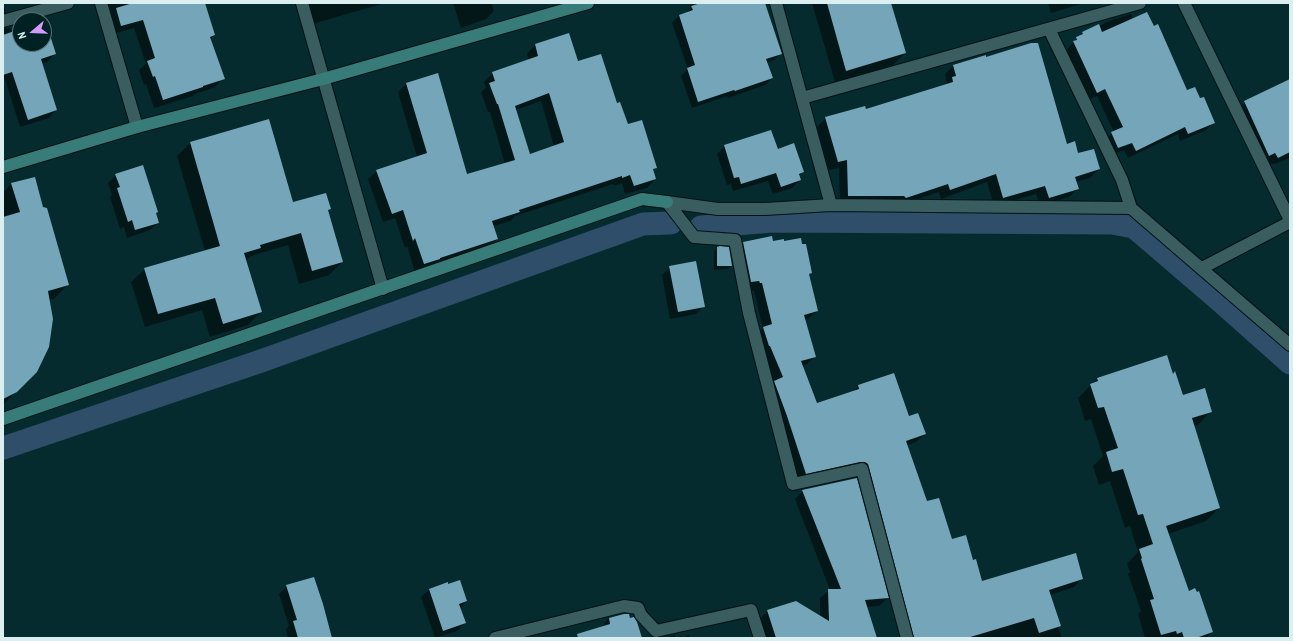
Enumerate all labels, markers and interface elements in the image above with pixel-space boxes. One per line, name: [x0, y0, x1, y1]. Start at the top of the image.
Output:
north arrow: [12, 12, 52, 52]
text: N: [14, 30, 29, 41]

